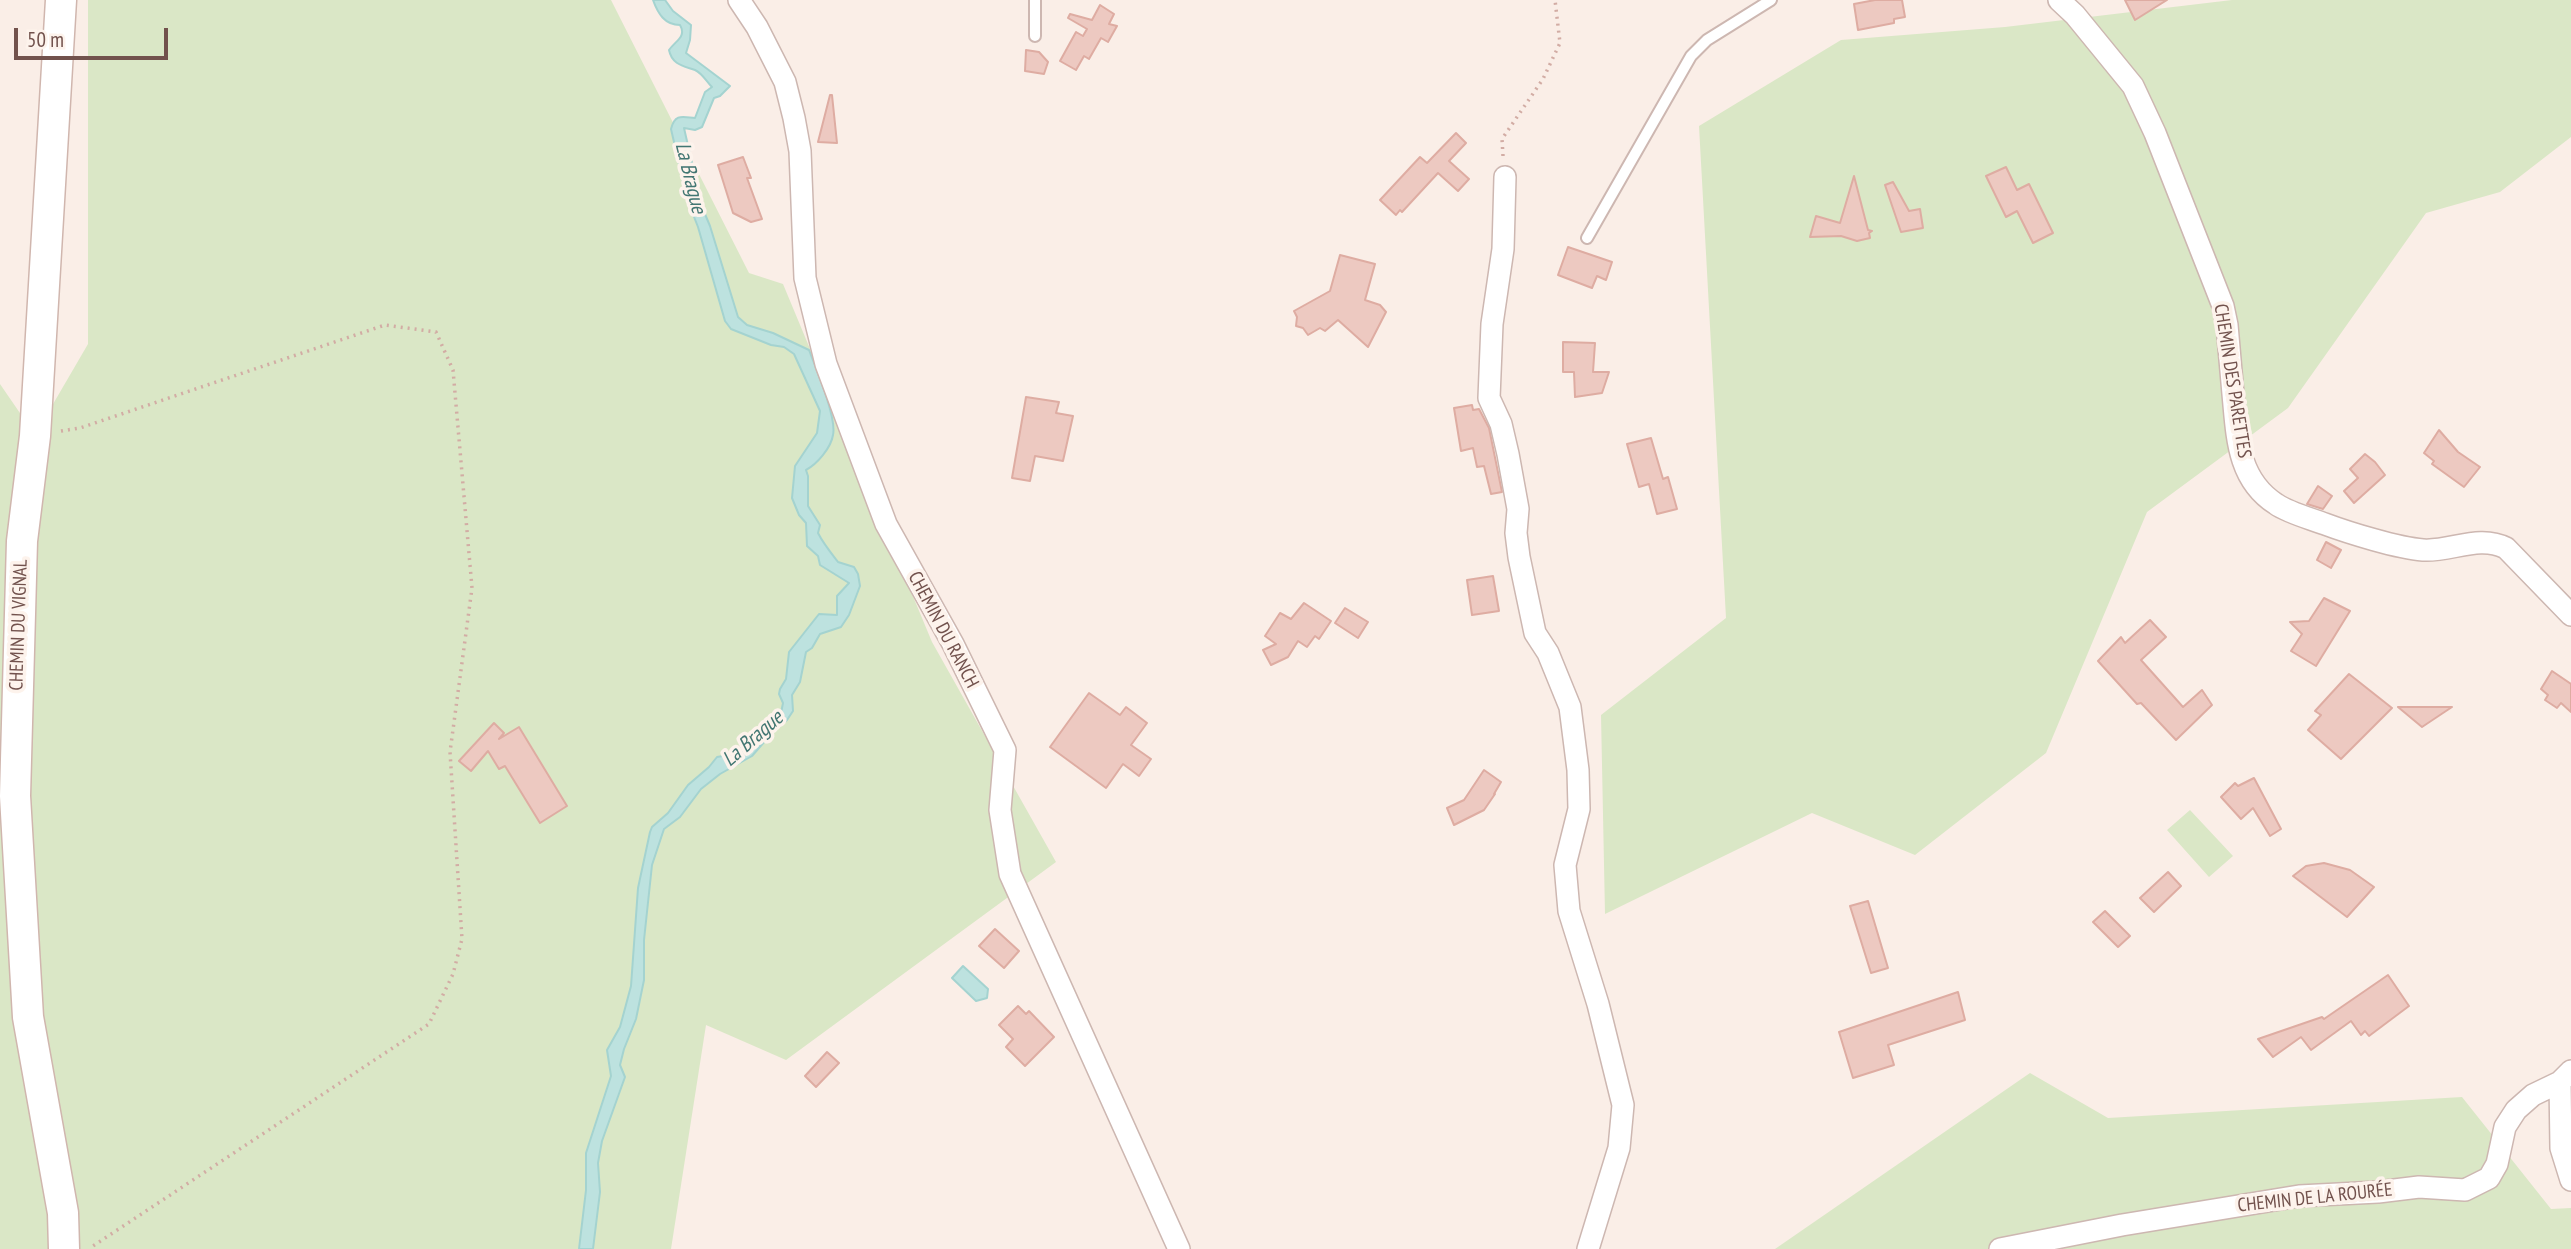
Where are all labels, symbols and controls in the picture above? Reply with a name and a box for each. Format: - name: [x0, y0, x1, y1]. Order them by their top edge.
- scale bar: [18, 14, 172, 58]
- text: 50 m: [27, 26, 64, 53]
- water label: La Brague: [669, 140, 711, 216]
- street label: CHEMIN DES PARETTES: [2209, 302, 2255, 460]
- street label: CHEMIN DU VIGNAL: [5, 559, 33, 691]
- street label: CHEMIN DU RANCH: [903, 568, 983, 692]
- water label: La Brague: [717, 706, 789, 772]
- street label: CHEMIN DE LA ROURÉE: [2237, 1179, 2393, 1217]

